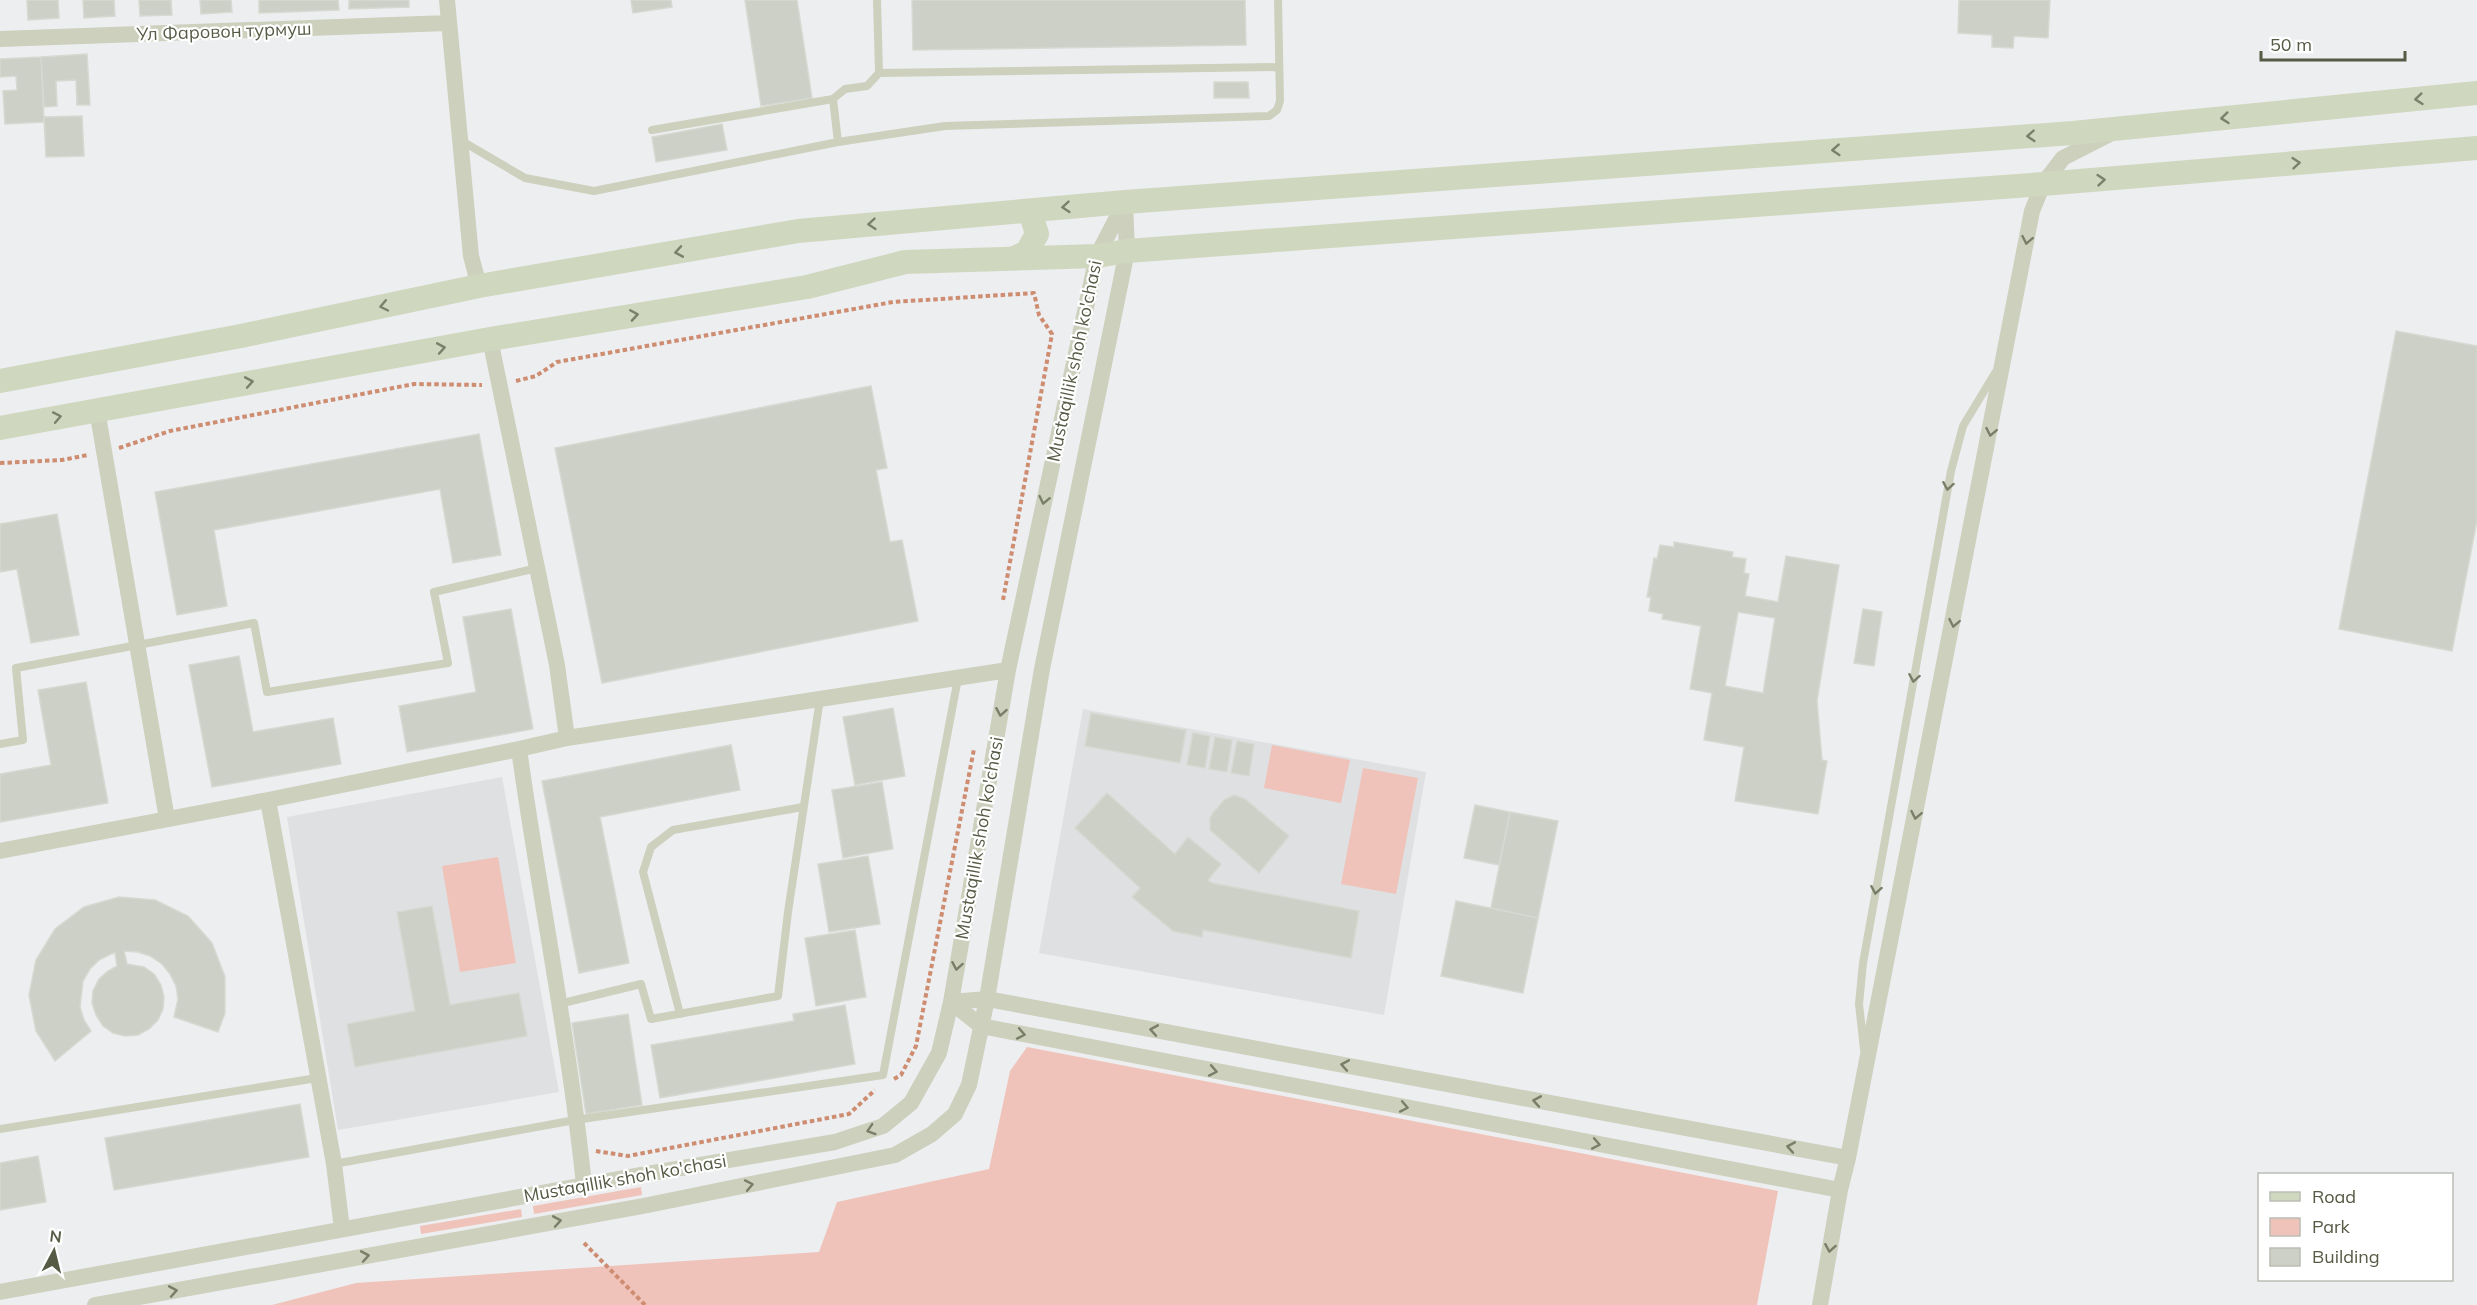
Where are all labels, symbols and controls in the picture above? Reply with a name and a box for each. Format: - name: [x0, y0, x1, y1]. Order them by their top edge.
- street label: Ул Фаровон турмуш: [135, 16, 312, 46]
- scale bar: [2261, 24, 2405, 62]
- text: 50 m: [2270, 33, 2312, 56]
- one-way arrow: [2414, 92, 2423, 105]
- one-way arrow: [2220, 111, 2229, 124]
- one-way arrow: [2026, 129, 2035, 142]
- one-way arrow: [1832, 143, 1841, 156]
- one-way arrow: [2291, 157, 2300, 170]
- one-way arrow: [2097, 173, 2106, 186]
- one-way arrow: [1062, 200, 1071, 213]
- one-way arrow: [868, 218, 877, 231]
- one-way arrow: [2021, 235, 2034, 245]
- one-way arrow: [675, 245, 684, 257]
- street label: Mustaqillik shoh ko'chasi: [1041, 258, 1107, 464]
- one-way arrow: [380, 299, 390, 312]
- one-way arrow: [629, 310, 638, 322]
- one-way arrow: [436, 342, 446, 355]
- one-way arrow: [245, 377, 254, 389]
- one-way arrow: [52, 411, 62, 424]
- one-way arrow: [1985, 427, 1998, 437]
- one-way arrow: [1943, 481, 1955, 491]
- one-way arrow: [1038, 495, 1051, 505]
- one-way arrow: [1948, 618, 1961, 628]
- one-way arrow: [1908, 672, 1921, 682]
- one-way arrow: [995, 707, 1007, 716]
- street label: Mustaqillik shoh ko'chasi: [950, 735, 1008, 941]
- one-way arrow: [1910, 809, 1923, 819]
- one-way arrow: [1870, 886, 1882, 895]
- one-way arrow: [951, 961, 964, 971]
- one-way arrow: [1149, 1024, 1159, 1037]
- one-way arrow: [1016, 1027, 1026, 1040]
- one-way arrow: [1341, 1059, 1351, 1072]
- one-way arrow: [1207, 1064, 1217, 1077]
- one-way arrow: [1533, 1095, 1542, 1107]
- one-way arrow: [1399, 1100, 1409, 1113]
- one-way arrow: [866, 1123, 877, 1135]
- one-way arrow: [1590, 1137, 1600, 1150]
- one-way arrow: [1786, 1141, 1796, 1154]
- street label: Mustaqillik shoh ko'chasi: [522, 1149, 728, 1207]
- legend: [2258, 1173, 2453, 1281]
- one-way arrow: [743, 1179, 753, 1192]
- text: Road: [2312, 1185, 2356, 1208]
- one-way arrow: [552, 1215, 562, 1228]
- text: Park: [2312, 1215, 2351, 1238]
- north arrow: [24, 1221, 84, 1281]
- text: N: [49, 1225, 63, 1247]
- one-way arrow: [1824, 1242, 1837, 1252]
- text: Building: [2312, 1245, 2380, 1268]
- one-way arrow: [360, 1250, 370, 1263]
- one-way arrow: [168, 1285, 178, 1298]

